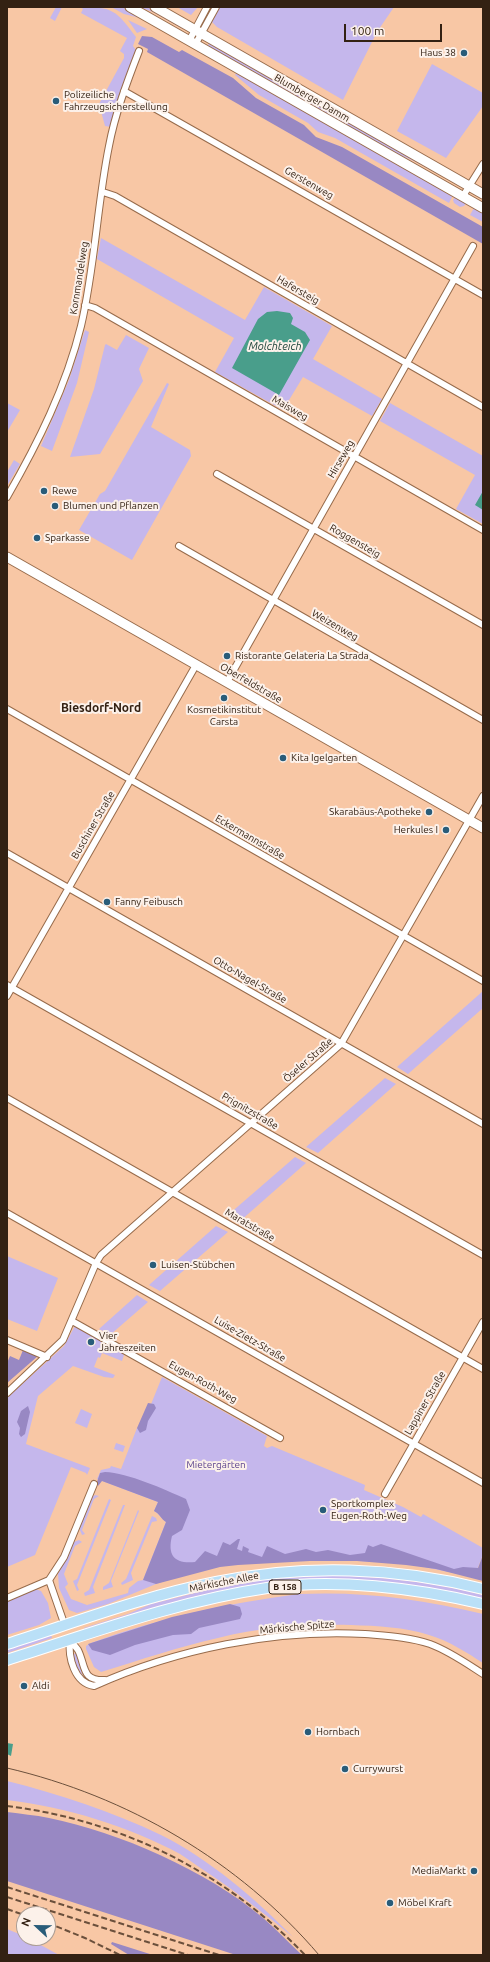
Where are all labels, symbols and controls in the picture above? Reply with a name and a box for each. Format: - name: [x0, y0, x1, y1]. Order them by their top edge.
- scale bar: [346, 16, 444, 42]
- text: 100 m: [351, 24, 384, 37]
- place label: Haus 38: [420, 47, 456, 59]
- marker: Haus 38: [459, 48, 469, 58]
- street label: Blumberger Damm: [272, 71, 352, 125]
- place label: Polizeiliche Fahrzeugsicherstellung: [64, 89, 168, 112]
- marker: Polizeiliche Fahrzeugsicherstellung: [51, 96, 61, 106]
- street label: Gerstenweg: [282, 164, 336, 202]
- street label: Kornmandelweg: [67, 241, 91, 315]
- street label: Hafersteig: [275, 273, 321, 307]
- water label: Molchteich: [248, 339, 302, 353]
- street label: Maisweg: [270, 393, 310, 423]
- street label: Hirseweg: [325, 438, 357, 480]
- place label: Rewe: [52, 485, 77, 497]
- marker: Rewe: [39, 486, 49, 496]
- place label: Blumen und Pflanzen: [63, 500, 158, 512]
- marker: Blumen und Pflanzen: [50, 501, 60, 511]
- street label: Roggensteig: [327, 522, 383, 560]
- place label: Sparkasse: [45, 532, 89, 544]
- marker: Sparkasse: [32, 533, 42, 543]
- street label: Weizenweg: [310, 607, 360, 643]
- place label: Ristorante Gelateria La Strada: [235, 650, 369, 662]
- marker: Ristorante Gelateria La Strada: [222, 651, 232, 661]
- street label: Oberfeldstraße: [218, 660, 284, 706]
- marker: Kosmetikinstitut Carsta: [219, 693, 229, 703]
- district label: Biesdorf-Nord: [61, 701, 141, 715]
- place label: Kosmetikinstitut Carsta: [187, 704, 261, 728]
- place label: Kita Igelgarten: [291, 752, 357, 764]
- marker: Kita Igelgarten: [278, 753, 288, 763]
- street label: Buschiner Straße: [69, 789, 117, 861]
- place label: Skarabäus-Apotheke: [329, 806, 421, 818]
- marker: Skarabäus-Apotheke: [424, 807, 434, 817]
- street label: Eckermannstraße: [213, 812, 287, 862]
- place label: Herkules I: [394, 824, 438, 836]
- marker: Herkules I: [441, 825, 451, 835]
- place label: Fanny Feibusch: [115, 896, 183, 908]
- marker: Fanny Feibusch: [102, 897, 112, 907]
- street label: Otto-Nagel-Straße: [211, 954, 289, 1006]
- street label: Öseler Straße: [281, 1035, 335, 1085]
- street label: Prignitzstraße: [220, 1090, 280, 1132]
- street label: Maratstraße: [223, 1206, 277, 1244]
- place label: Luisen-Stübchen: [161, 1259, 235, 1271]
- marker: Luisen-Stübchen: [148, 1260, 158, 1270]
- street label: Luise-Zietz-Straße: [212, 1314, 288, 1364]
- place label: Vier Jahreszeiten: [99, 1330, 156, 1354]
- marker: Vier Jahreszeiten: [86, 1337, 96, 1347]
- street label: Eugen-Roth-Weg: [167, 1358, 239, 1406]
- street label: Lappiner Straße: [402, 1369, 448, 1437]
- park label: Mietergärten: [186, 1459, 246, 1471]
- place label: Sportkomplex Eugen-Roth-Weg: [331, 1498, 407, 1522]
- marker: Sportkomplex Eugen-Roth-Weg: [318, 1505, 328, 1515]
- street label: Märkische Allee: [188, 1569, 260, 1595]
- road number: B 158: [269, 1580, 301, 1594]
- street label: Märkische Spitze: [259, 1618, 335, 1636]
- place label: Aldi: [32, 1680, 49, 1692]
- marker: Aldi: [19, 1681, 29, 1691]
- place label: Hornbach: [316, 1726, 360, 1738]
- marker: Hornbach: [303, 1727, 313, 1737]
- place label: Currywurst: [353, 1763, 403, 1775]
- marker: Currywurst: [340, 1764, 350, 1774]
- place label: MediaMarkt: [412, 1865, 466, 1877]
- marker: MediaMarkt: [469, 1866, 479, 1876]
- place label: Möbel Kraft: [398, 1897, 452, 1909]
- marker: Möbel Kraft: [385, 1898, 395, 1908]
- north arrow: [16, 1906, 56, 1946]
- text: N: [19, 1916, 33, 1928]

